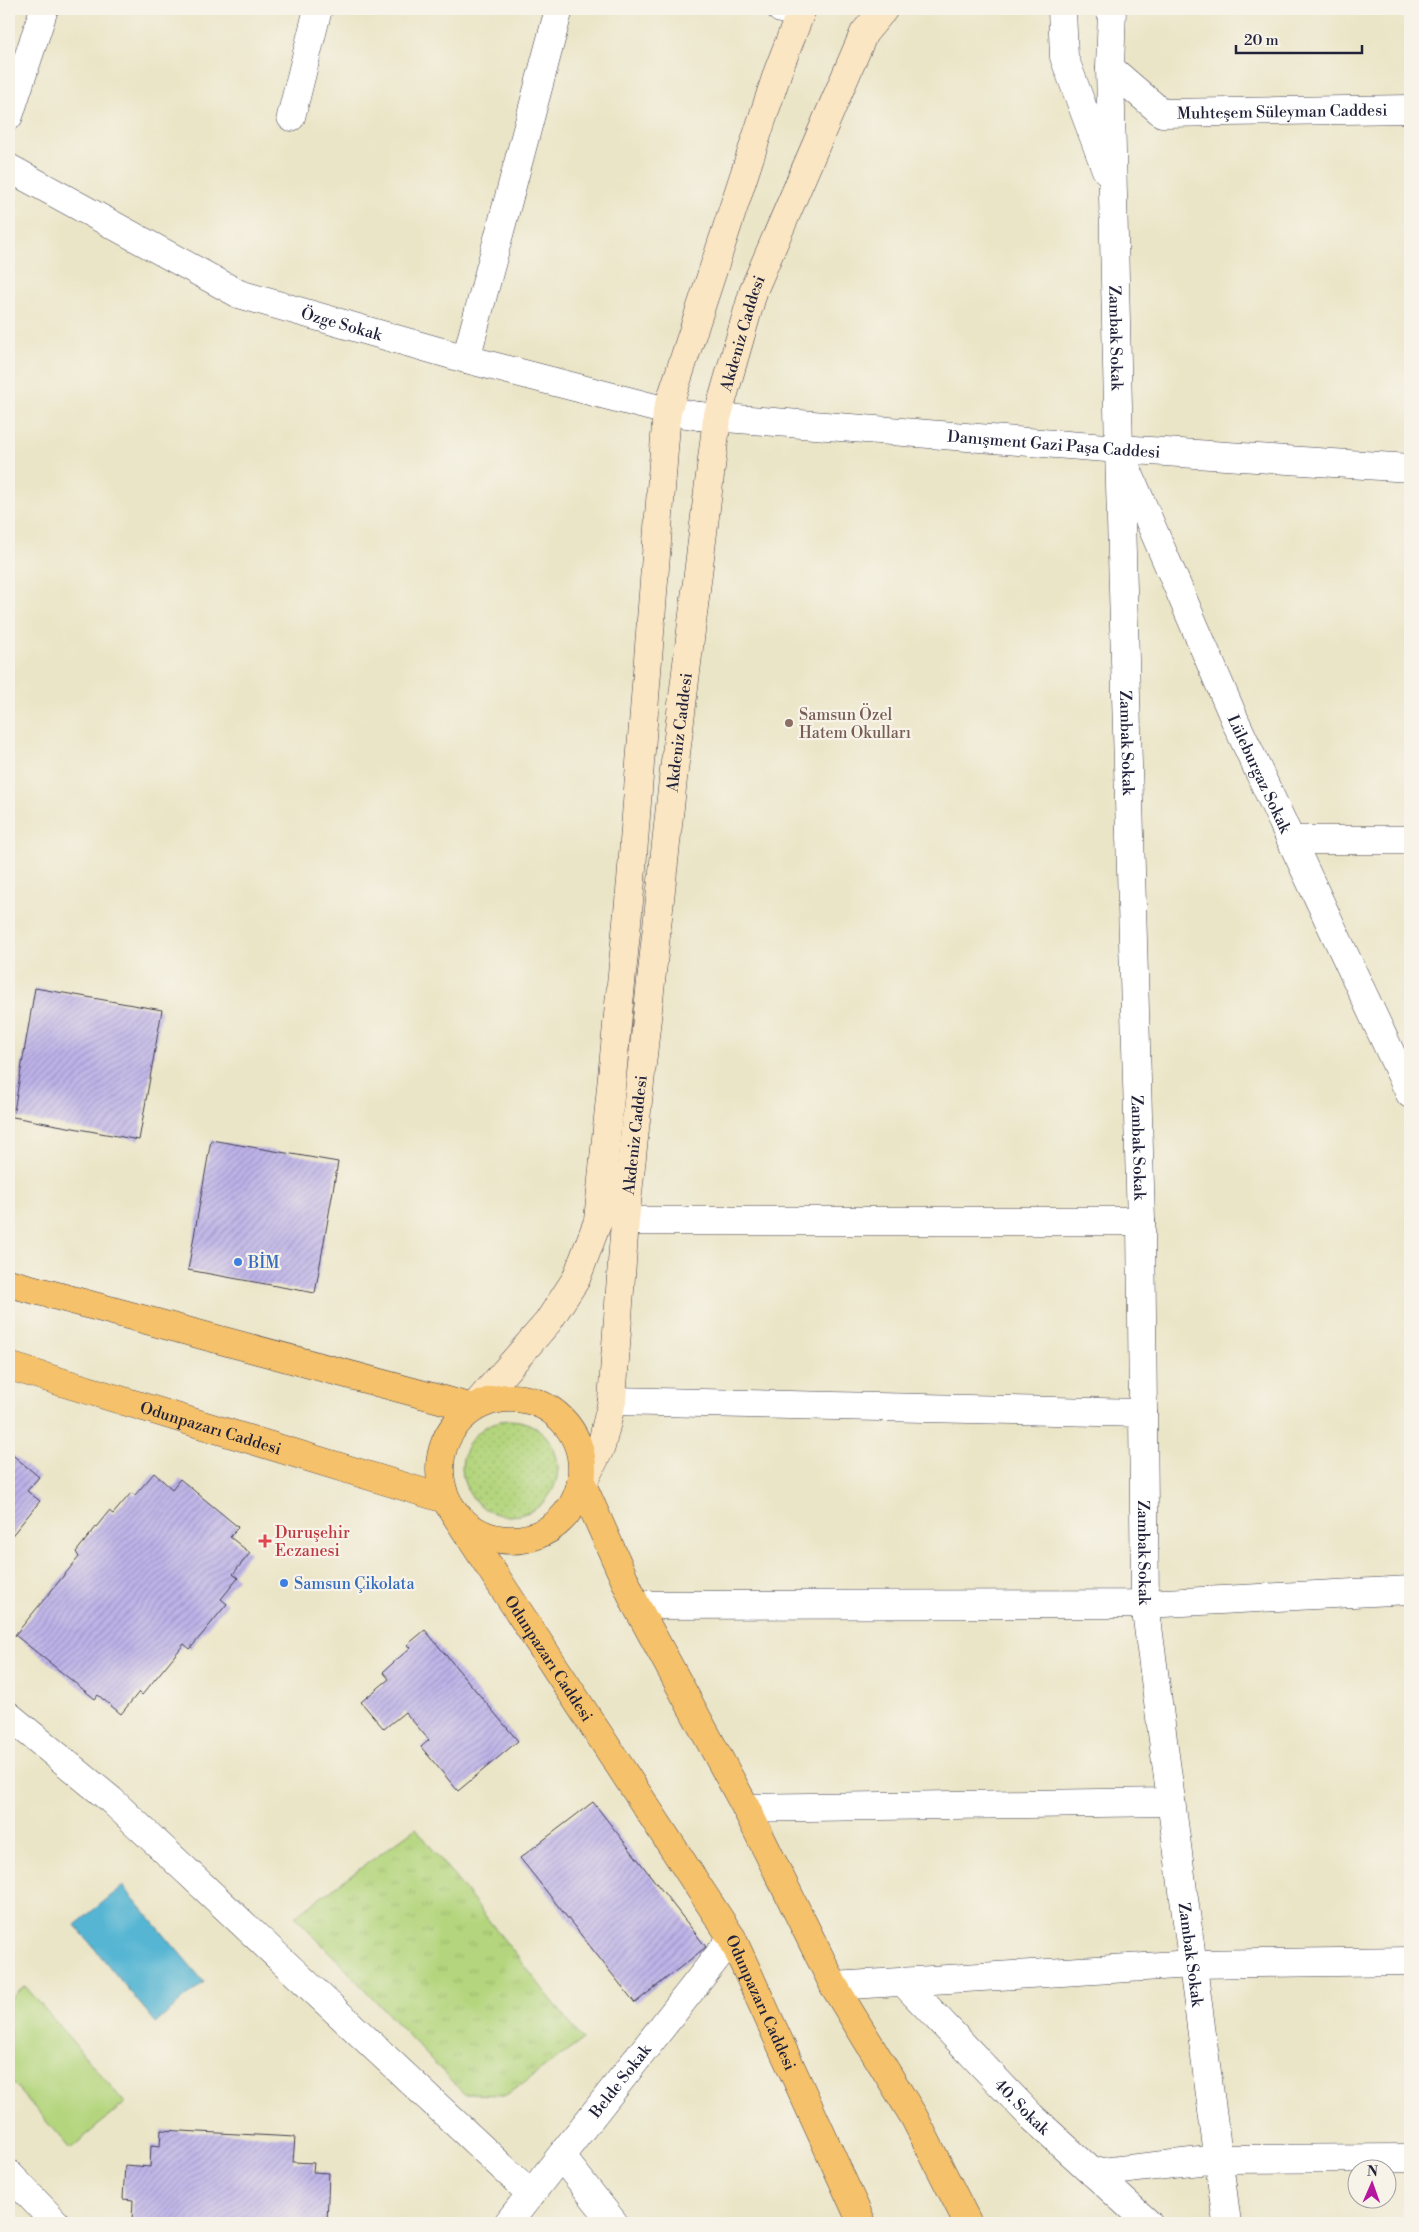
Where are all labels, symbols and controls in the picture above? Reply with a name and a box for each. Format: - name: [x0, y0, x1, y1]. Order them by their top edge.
- scale bar: [1236, 22, 1363, 54]
- text: 20 m: [1244, 31, 1279, 50]
- street label: Muhteşem Süleyman Caddesi: [1177, 100, 1388, 124]
- street label: Akdeniz Caddesi: [716, 272, 770, 395]
- street label: Zambak Sokak: [1104, 285, 1127, 392]
- street label: Özge Sokak: [299, 301, 386, 346]
- street label: Danışment Gazi Paşa Caddesi: [947, 427, 1161, 463]
- street label: Akdeniz Caddesi: [663, 672, 697, 794]
- street label: Zambak Sokak: [1115, 690, 1138, 797]
- place label: Samsun Özel Hatem Okulları: [799, 703, 911, 743]
- street label: Lüleburgaz Sokak: [1223, 712, 1296, 838]
- marker: Samsun Özel Hatem Okulları: [783, 717, 795, 729]
- street label: Akdeniz Caddesi: [619, 1074, 652, 1197]
- street label: Zambak Sokak: [1126, 1095, 1149, 1202]
- place label: BİM: [247, 1251, 279, 1273]
- marker: BİM: [232, 1256, 244, 1268]
- street label: Odunpazarı Caddesi: [137, 1398, 284, 1459]
- street label: Zambak Sokak: [1133, 1500, 1154, 1607]
- place label: Duruşehir Eczanesi: [275, 1523, 350, 1561]
- marker: Duruşehir Eczanesi: [259, 1535, 271, 1547]
- place label: Samsun Çikolata: [294, 1574, 415, 1594]
- marker: Samsun Çikolata: [278, 1577, 290, 1589]
- street label: Odunpazarı Caddesi: [500, 1592, 597, 1726]
- street label: Zambak Sokak: [1174, 1901, 1207, 2010]
- street label: Odunpazarı Caddesi: [721, 1932, 800, 2074]
- street label: Belde Sokak: [585, 2039, 657, 2123]
- street label: 40. Sokak: [990, 2075, 1055, 2140]
- north arrow: [1346, 2160, 1396, 2210]
- text: N: [1367, 2163, 1378, 2181]

